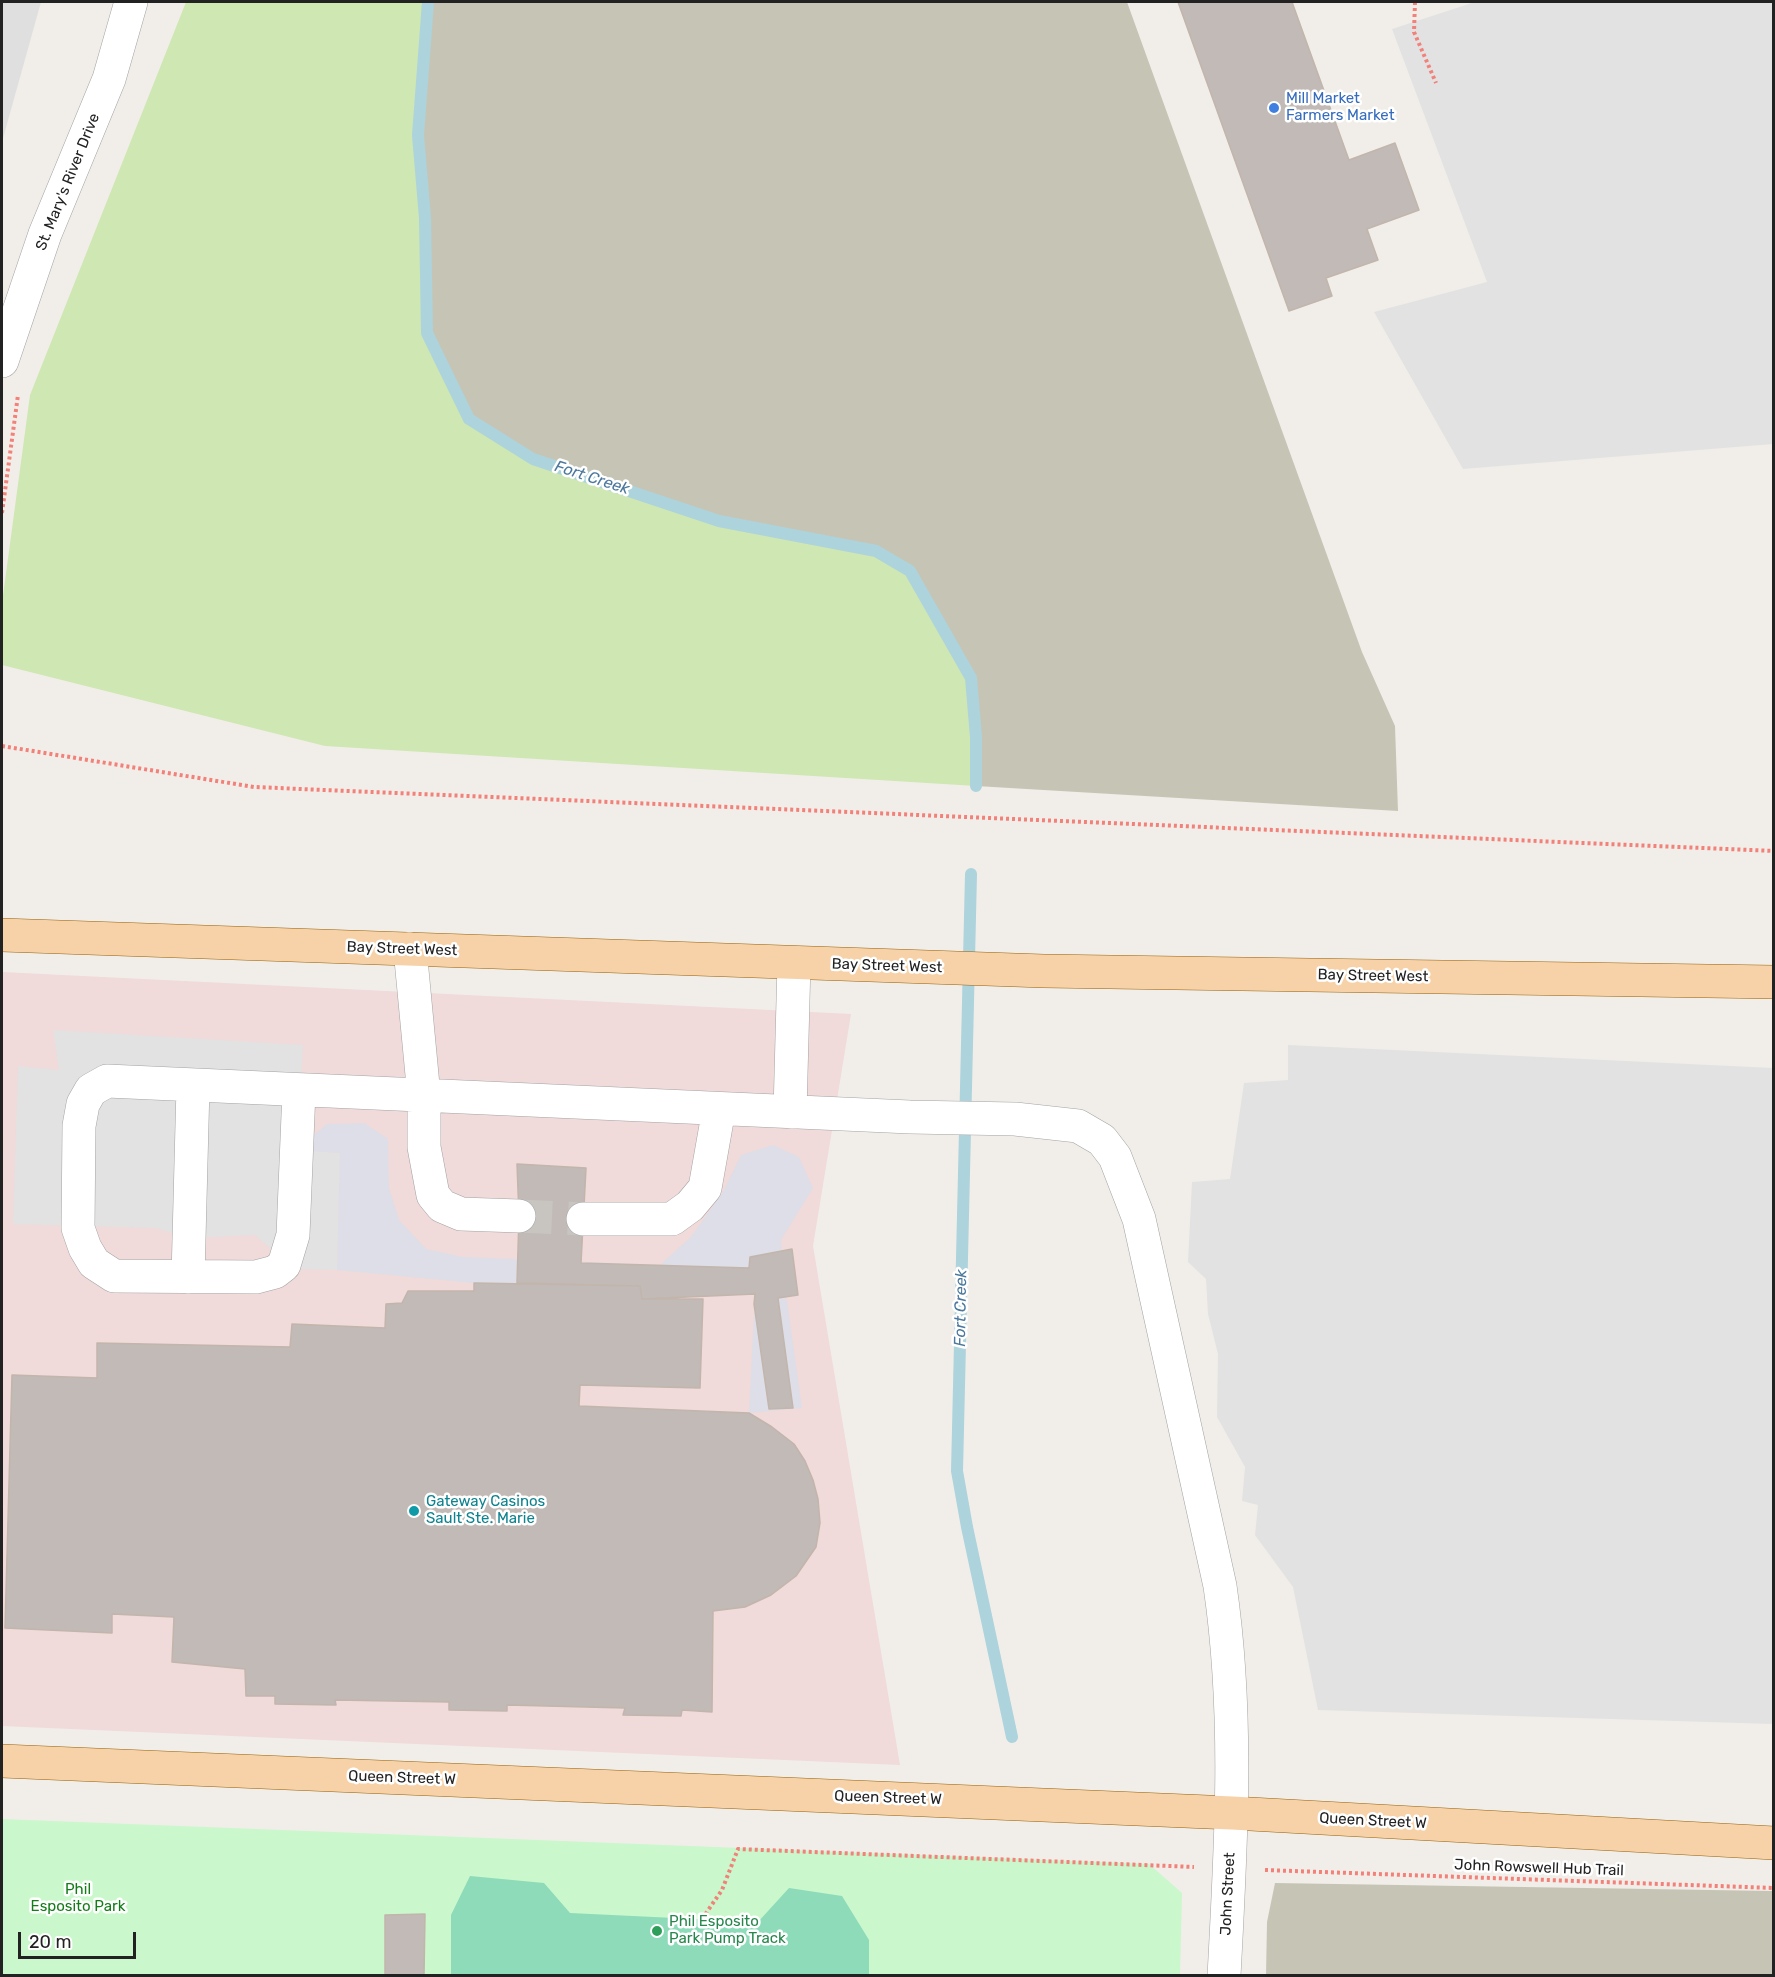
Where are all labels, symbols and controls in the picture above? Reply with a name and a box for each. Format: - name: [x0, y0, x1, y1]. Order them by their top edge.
- place label: Mill Market Farmers Market: [1286, 90, 1395, 125]
- marker: Mill Market Farmers Market: [1267, 101, 1281, 115]
- street label: St. Mary's River Drive: [32, 111, 104, 253]
- water label: Fort Creek: [552, 457, 632, 499]
- street label: Bay Street West: [346, 938, 458, 960]
- street label: Bay Street West: [831, 955, 943, 977]
- street label: Bay Street West: [1317, 966, 1429, 986]
- water label: Fort Creek: [951, 1269, 971, 1347]
- place label: Gateway Casinos Sault Ste. Marie: [426, 1493, 545, 1528]
- marker: Gateway Casinos Sault Ste. Marie: [407, 1504, 421, 1518]
- street label: Queen Street W: [348, 1767, 456, 1789]
- street label: Queen Street W: [834, 1787, 942, 1809]
- street label: Queen Street W: [1319, 1809, 1427, 1833]
- street label: John Street: [1217, 1852, 1239, 1936]
- street label: John Rowswell Hub Trail: [1454, 1856, 1624, 1880]
- park label: Phil Esposito Park: [31, 1881, 125, 1916]
- place label: Phil Esposito Park Pump Track: [669, 1913, 786, 1948]
- scale bar: [21, 1920, 140, 1958]
- marker: Phil Esposito Park Pump Track: [650, 1924, 664, 1938]
- text: 20 m: [29, 1931, 71, 1953]

